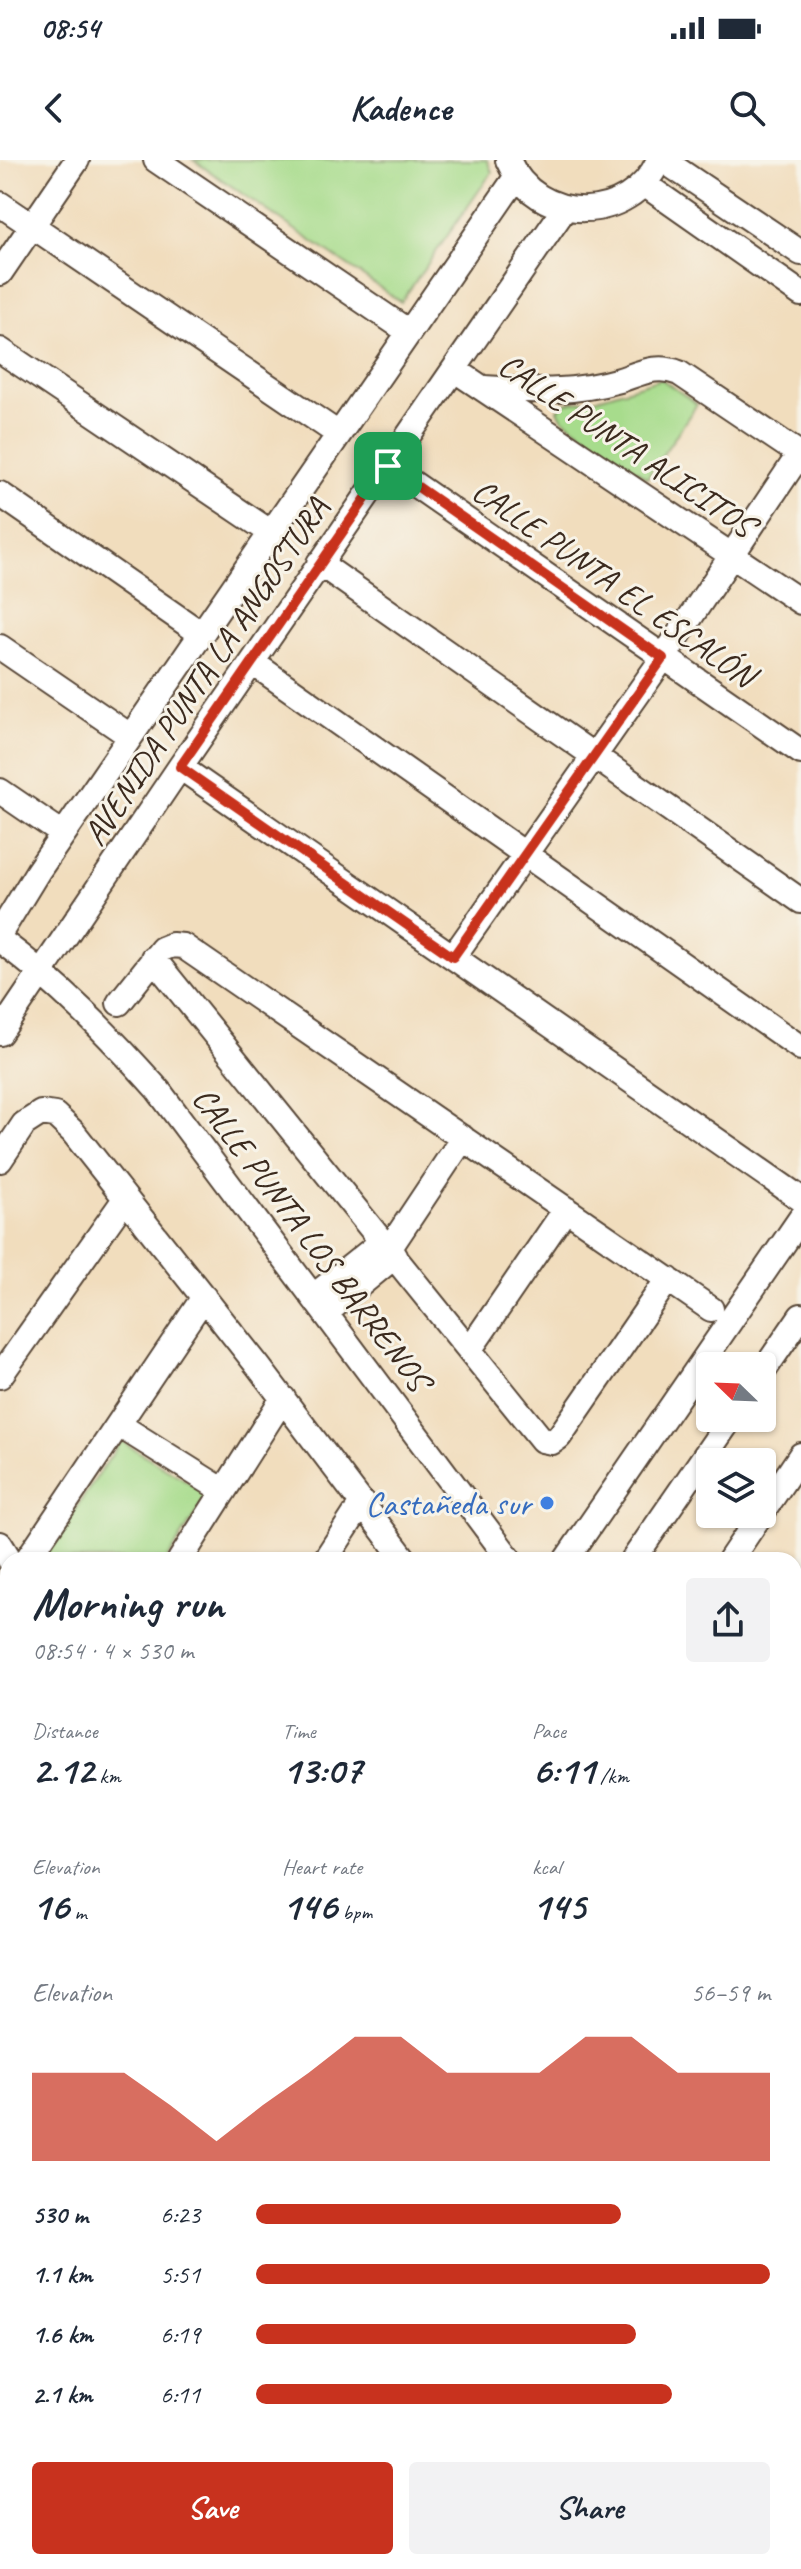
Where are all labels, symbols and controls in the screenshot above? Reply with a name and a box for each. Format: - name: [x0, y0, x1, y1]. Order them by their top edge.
- text: 08:54: [40, 9, 99, 47]
- text: Kadence: [350, 85, 451, 131]
- icon: back: [32, 86, 76, 130]
- icon: search: [725, 86, 769, 130]
- street label: CALLE PUNTA ALICITOS: [491, 343, 768, 550]
- pin: [354, 432, 422, 500]
- icon: arrive: [366, 444, 410, 488]
- street label: CALLE PUNTA EL ESCALÓN: [464, 469, 768, 699]
- street label: AVENIDA PUNTA LA ANGOSTURA: [73, 488, 338, 853]
- street label: CALLE PUNTA LOS BARRENOS: [183, 1078, 444, 1404]
- north arrow: [696, 1352, 776, 1432]
- map controls: [696, 1352, 776, 1528]
- button: layers: [696, 1448, 776, 1528]
- place label: Castañeda sur: [366, 1482, 534, 1525]
- marker: Castañeda sur: [538, 1494, 556, 1512]
- text: Morning run: [32, 1576, 224, 1631]
- button: share: [686, 1578, 770, 1662]
- text: 08:54 · 4 × 530 m: [32, 1634, 193, 1667]
- text: Distance: [32, 1717, 98, 1745]
- text: Time: [282, 1717, 316, 1745]
- text: Pace: [532, 1717, 566, 1745]
- text: 2.12: [32, 1745, 94, 1795]
- text: 13:07: [282, 1745, 362, 1795]
- text: 6:11: [532, 1745, 595, 1795]
- text: km: [94, 1762, 121, 1790]
- text: /km: [595, 1762, 629, 1790]
- text: Elevation: [32, 1853, 100, 1881]
- text: Heart rate: [282, 1853, 362, 1881]
- text: kcal: [532, 1853, 561, 1881]
- text: 16: [32, 1881, 69, 1931]
- text: 146: [282, 1881, 337, 1931]
- text: 145: [532, 1881, 585, 1931]
- text: m: [69, 1898, 87, 1926]
- text: bpm: [337, 1898, 372, 1926]
- text: Elevation: [32, 1976, 112, 2009]
- text: 56–59 m: [691, 1976, 770, 2009]
- text: 530 m: [32, 2198, 88, 2231]
- text: 6:23: [160, 2198, 200, 2231]
- text: 1.1 km: [32, 2258, 92, 2291]
- text: 5:51: [160, 2258, 200, 2291]
- text: 1.6 km: [32, 2318, 93, 2351]
- text: 6:19: [160, 2318, 200, 2351]
- text: 2.1 km: [32, 2378, 92, 2411]
- text: 6:11: [160, 2378, 200, 2411]
- button: Save: [32, 2462, 393, 2554]
- button: Share: [409, 2462, 770, 2554]

